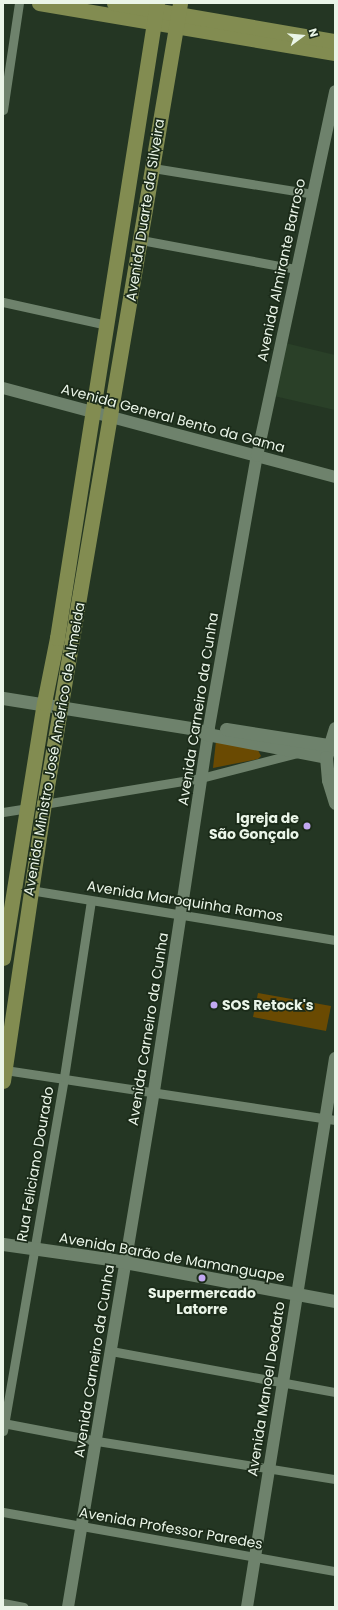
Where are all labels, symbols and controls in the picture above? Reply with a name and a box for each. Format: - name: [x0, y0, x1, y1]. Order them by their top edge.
- north arrow: [282, 16, 322, 56]
- text: N: [305, 27, 322, 39]
- street label: Avenida Duarte da Silveira: [122, 118, 168, 302]
- street label: Avenida Almirante Barroso: [253, 177, 309, 363]
- street label: Avenida General Bento da Gama: [59, 380, 287, 456]
- street label: Avenida Ministro José Américo de Almeida: [20, 601, 88, 897]
- street label: Avenida Carneiro da Cunha: [174, 611, 222, 807]
- place label: Igreja de São Gonçalo: [209, 810, 299, 842]
- marker: Igreja de São Gonçalo: [302, 821, 312, 831]
- street label: Avenida Maroquinha Ramos: [86, 877, 284, 925]
- street label: Avenida Carneiro da Cunha: [124, 931, 172, 1127]
- place label: SOS Retock's: [222, 997, 314, 1013]
- marker: SOS Retock's: [209, 1000, 219, 1010]
- street label: Rua Feliciano Dourado: [13, 1085, 57, 1243]
- street label: Avenida Barão de Mamanguape: [58, 1229, 286, 1285]
- street label: Avenida Carneiro da Cunha: [70, 1263, 118, 1459]
- marker: Supermercado Latorre: [197, 1273, 207, 1283]
- place label: Supermercado Latorre: [148, 1285, 256, 1318]
- street label: Avenida Manoel Deodato: [244, 1300, 288, 1478]
- street label: Avenida Professor Paredes: [78, 1504, 264, 1552]

